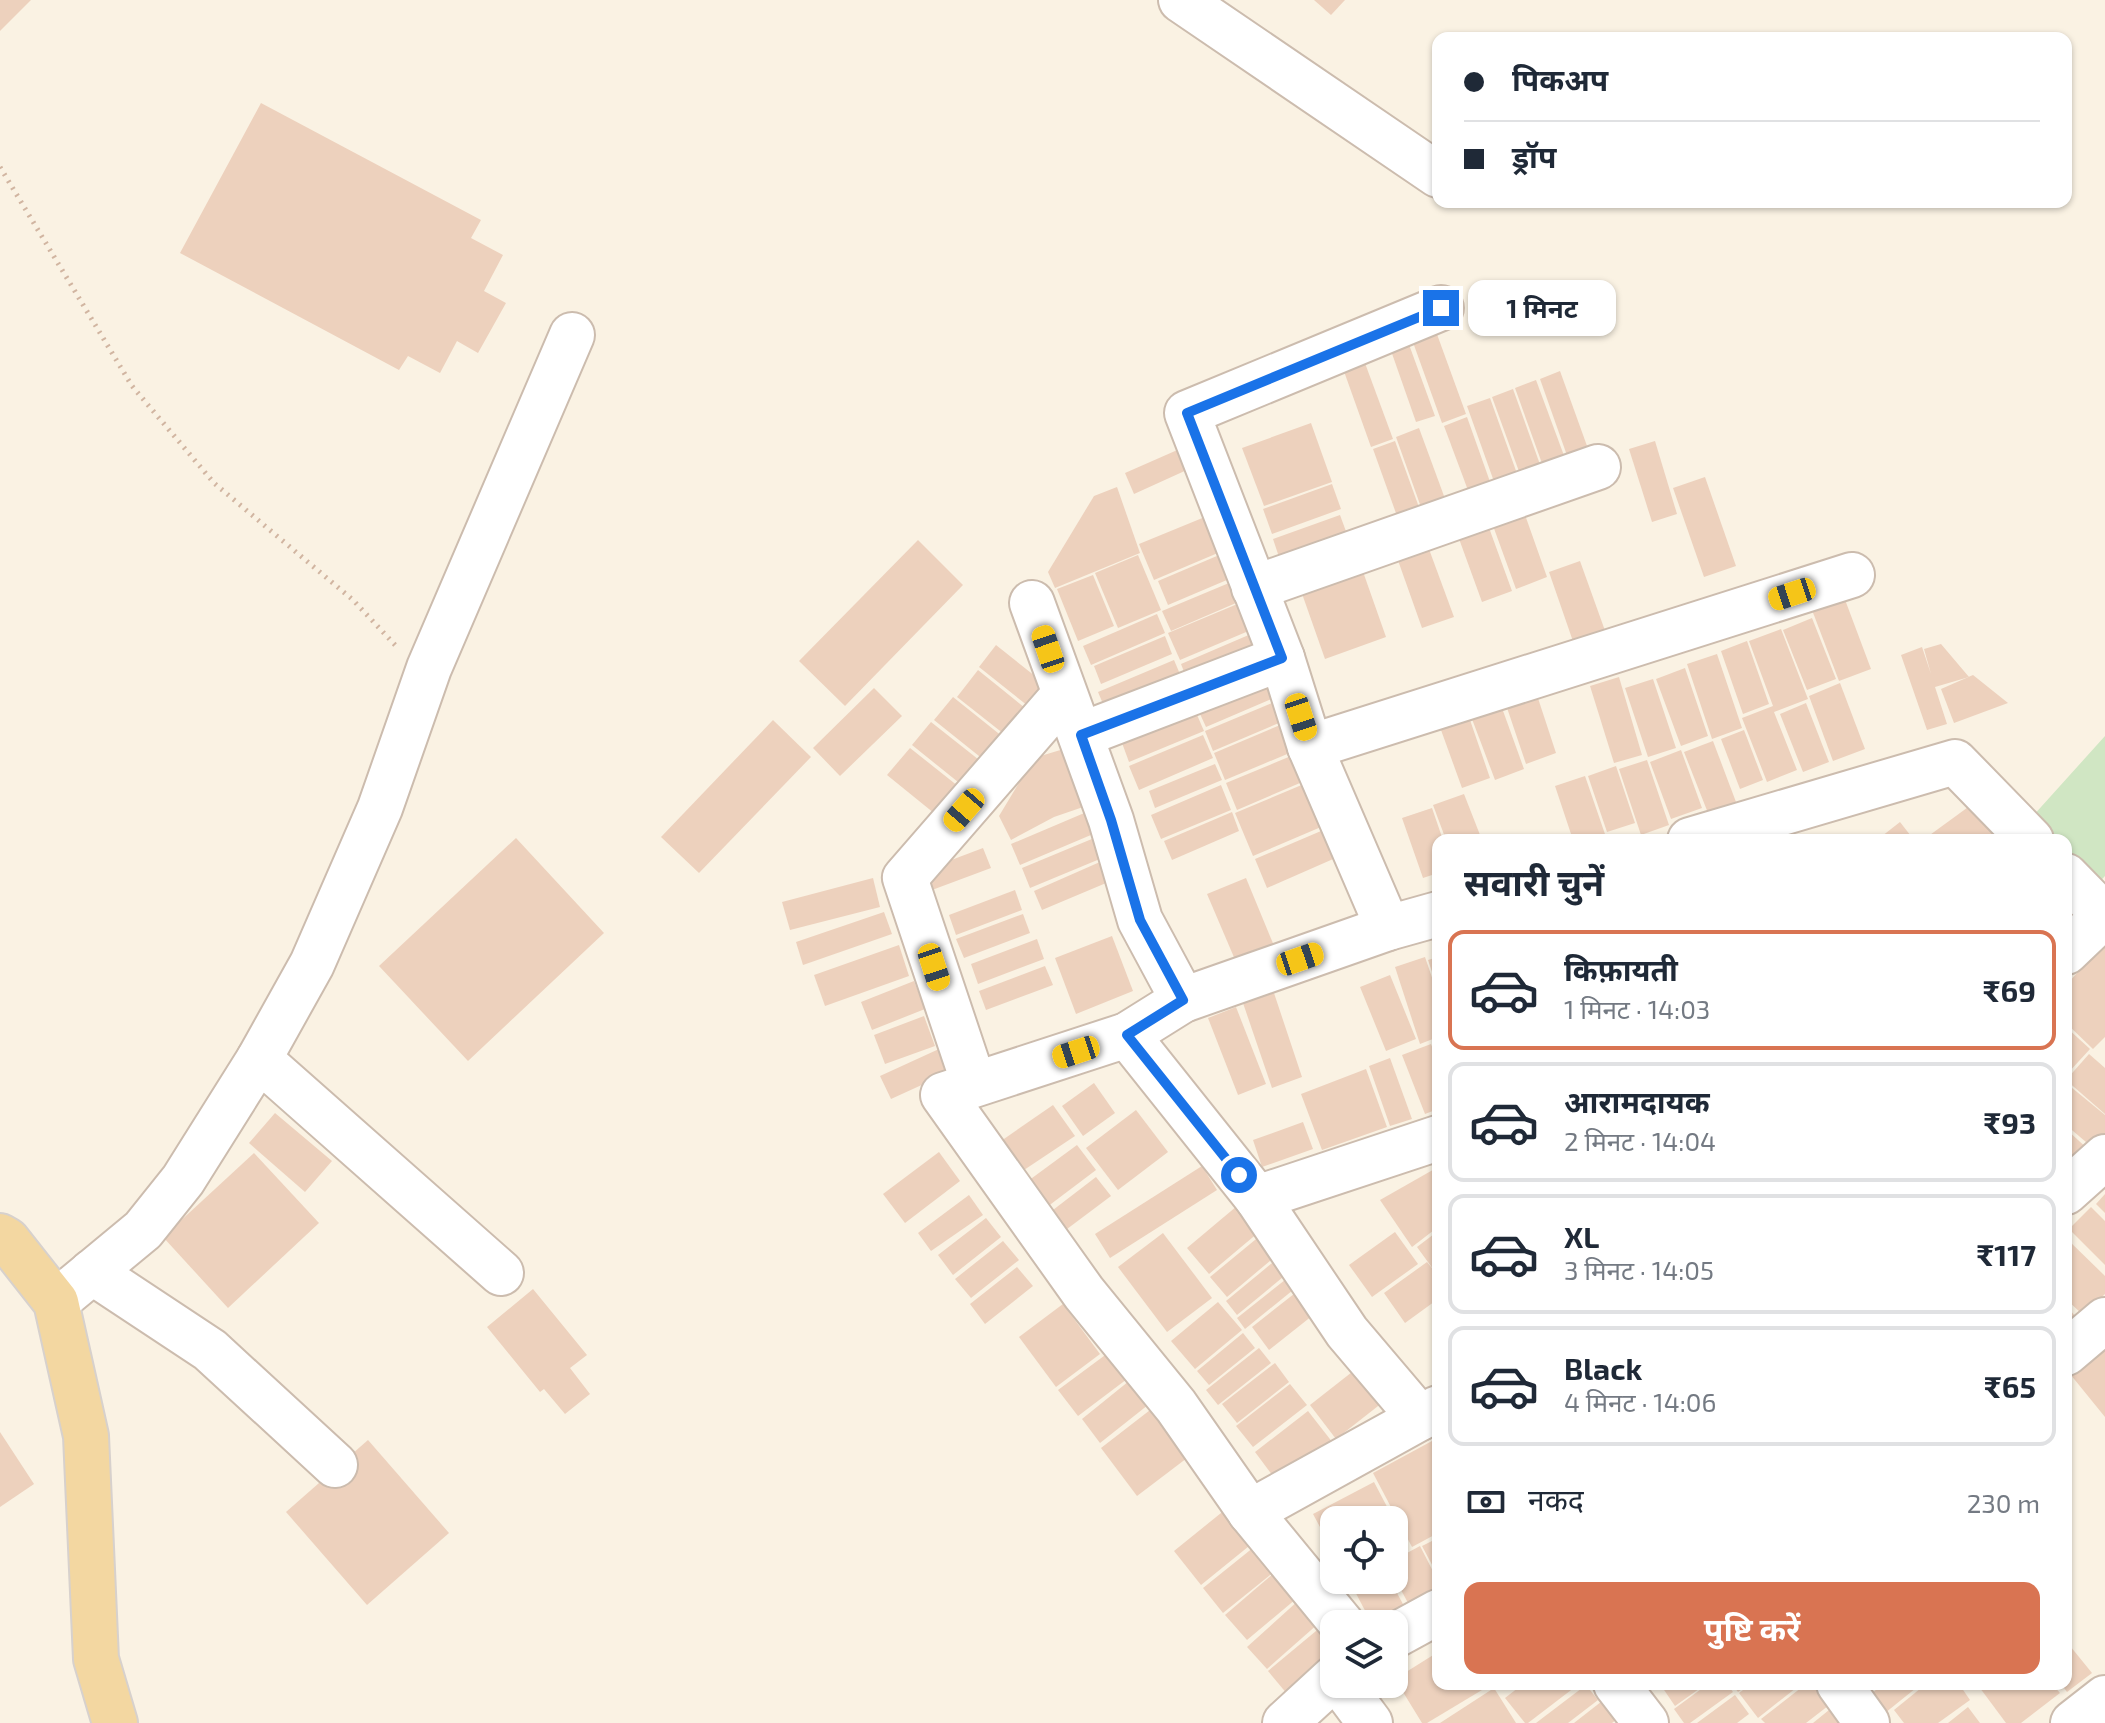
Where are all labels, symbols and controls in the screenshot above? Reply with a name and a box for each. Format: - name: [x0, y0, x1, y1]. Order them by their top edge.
- text: पिकअप: [1512, 61, 1608, 97]
- text: ड्रॉप: [1512, 138, 1556, 174]
- callout: 1 मिनट: [1469, 280, 1617, 336]
- route end: [1423, 290, 1459, 326]
- text: 1 मिनट: [1506, 292, 1578, 323]
- car: [1765, 575, 1819, 613]
- car: [1029, 622, 1067, 676]
- car: [1282, 690, 1320, 744]
- car: [939, 784, 989, 836]
- text: सवारी चुनें: [1464, 860, 1604, 903]
- car: [915, 940, 953, 994]
- car: [1273, 940, 1327, 978]
- text: किफ़ायती: [1564, 951, 1678, 987]
- icon: car: [1468, 954, 1540, 1026]
- text: ₹69: [1983, 972, 2036, 1008]
- text: 1 मिनट · 14:03: [1564, 993, 1710, 1024]
- car: [1049, 1033, 1103, 1071]
- text: आरामदायक: [1564, 1083, 1710, 1119]
- icon: car: [1468, 1086, 1540, 1158]
- text: ₹93: [1984, 1104, 2036, 1140]
- text: 2 मिनट · 14:04: [1564, 1125, 1716, 1156]
- route start: [1221, 1157, 1257, 1193]
- icon: car: [1468, 1218, 1540, 1290]
- text: XL: [1564, 1218, 1599, 1254]
- text: ₹117: [1977, 1236, 2036, 1272]
- text: 3 मिनट · 14:05: [1564, 1254, 1714, 1285]
- icon: car: [1468, 1350, 1540, 1422]
- text: Black: [1564, 1350, 1642, 1386]
- text: ₹65: [1984, 1368, 2036, 1404]
- text: 4 मिनट · 14:06: [1564, 1386, 1716, 1417]
- icon: cash: [1464, 1480, 1508, 1524]
- text: नकद: [1528, 1481, 1584, 1517]
- text: 230 m: [1967, 1487, 2040, 1518]
- map controls: [1320, 1506, 1408, 1698]
- button: locate: [1320, 1506, 1408, 1594]
- button: पुष्टि करें: [1464, 1582, 2040, 1674]
- button: layers: [1320, 1610, 1408, 1698]

